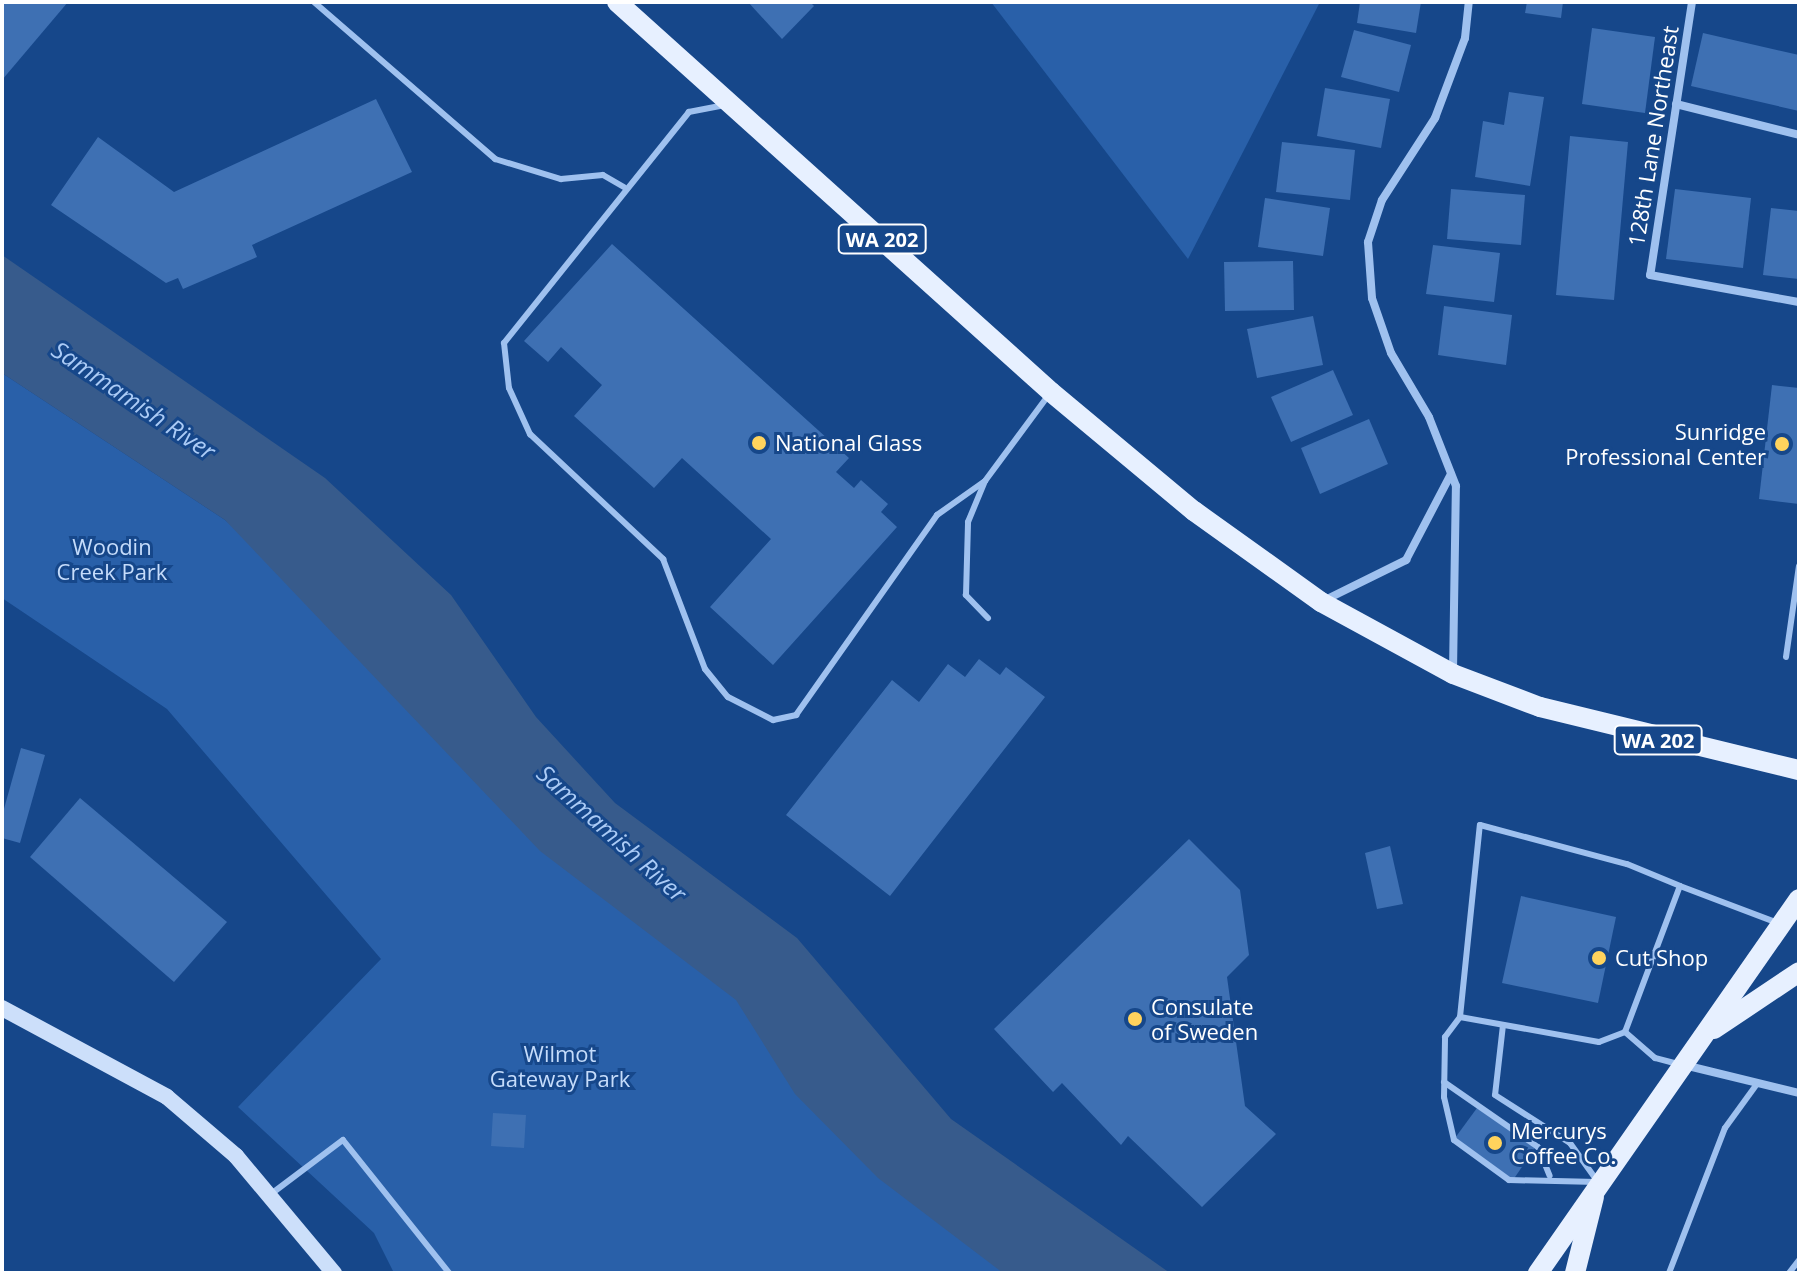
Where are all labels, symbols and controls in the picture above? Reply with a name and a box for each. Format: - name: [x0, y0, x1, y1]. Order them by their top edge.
- street label: 128th Lane Northeast: [1623, 24, 1683, 248]
- road number: WA 202: [836, 223, 928, 255]
- water label: Sammamish River: [47, 335, 221, 465]
- place label: Sunridge Professional Center: [1565, 418, 1766, 470]
- place label: National Glass: [775, 430, 922, 456]
- marker: National Glass: [750, 434, 768, 452]
- marker: Sunridge Professional Center: [1773, 435, 1791, 453]
- park label: Woodin Creek Park: [57, 533, 167, 584]
- road number: WA 202: [1612, 724, 1704, 756]
- water label: Sammamish River: [531, 758, 693, 908]
- place label: Cut Shop: [1615, 945, 1708, 971]
- marker: Cut Shop: [1590, 949, 1608, 967]
- place label: Consulate of Sweden: [1151, 993, 1258, 1044]
- marker: Consulate of Sweden: [1126, 1010, 1144, 1028]
- park label: Wilmot Gateway Park: [490, 1040, 630, 1092]
- place label: Mercurys Coffee Co.: [1511, 1117, 1616, 1168]
- marker: Mercurys Coffee Co.: [1486, 1134, 1504, 1152]

